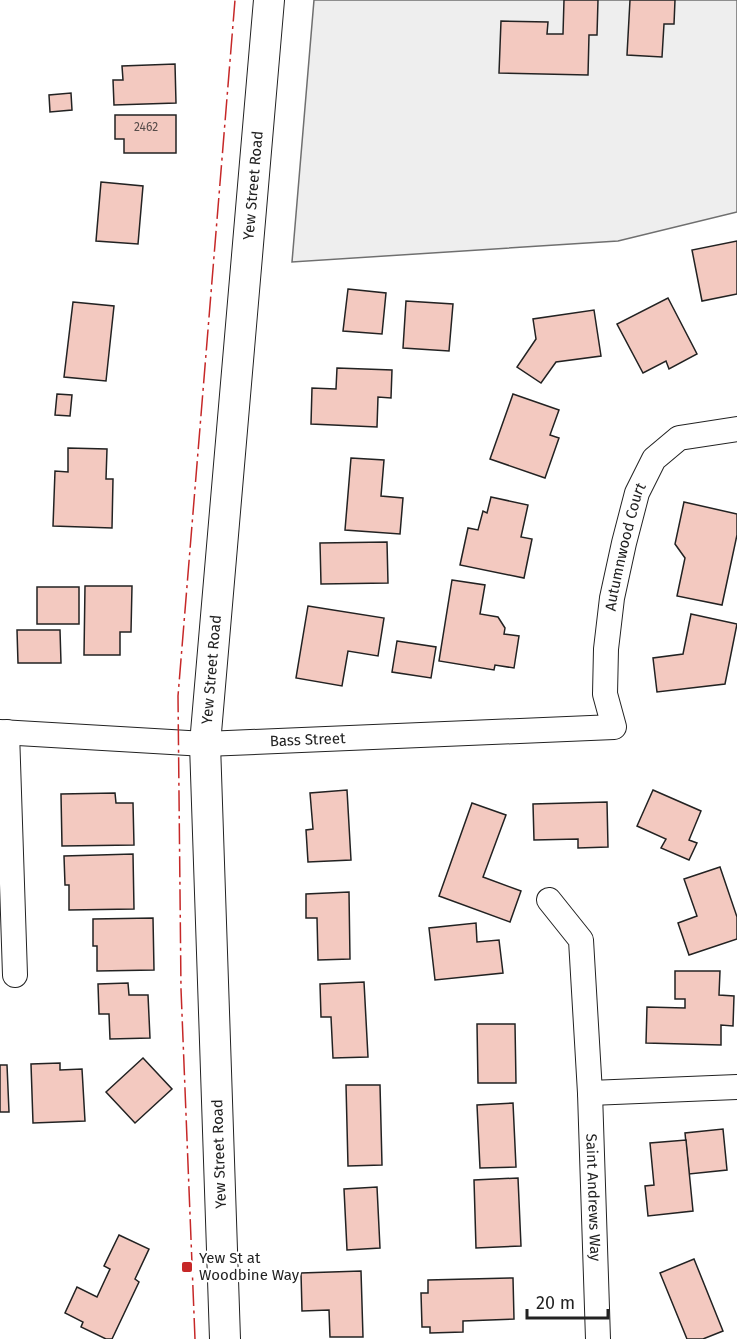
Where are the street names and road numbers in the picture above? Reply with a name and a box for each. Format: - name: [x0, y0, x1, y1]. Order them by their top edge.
- street label: Yew Street Road: [239, 130, 267, 241]
- street label: Autumnwood Court: [602, 479, 650, 612]
- street label: Yew Street Road: [198, 614, 225, 725]
- street label: Bass Street: [269, 729, 346, 750]
- street label: Yew Street Road: [208, 1099, 230, 1209]
- street label: Saint Andrews Way: [582, 1133, 604, 1262]

